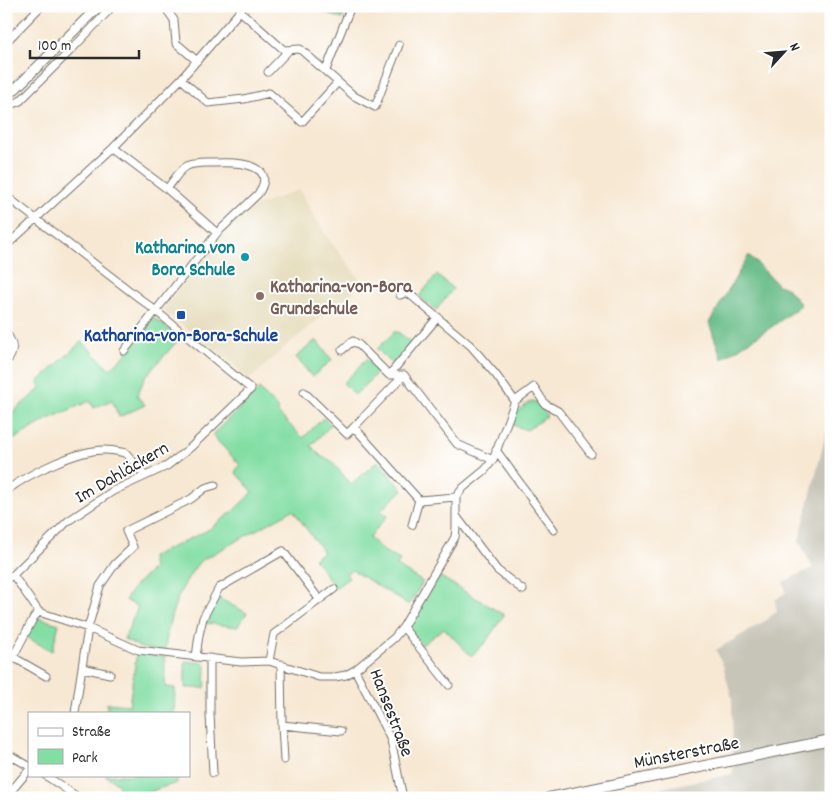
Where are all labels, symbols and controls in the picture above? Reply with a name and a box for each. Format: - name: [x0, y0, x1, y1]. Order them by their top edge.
- scale bar: [30, 28, 139, 60]
- north arrow: [760, 28, 810, 78]
- text: 100 m: [38, 36, 71, 58]
- text: N: [783, 40, 804, 55]
- place label: Katharina von Bora Schule: [135, 236, 235, 285]
- marker: Katharina von Bora Schule: [239, 251, 251, 263]
- place label: Katharina-von-Bora Grundschule: [270, 275, 413, 324]
- marker: Katharina-von-Bora Grundschule: [254, 290, 266, 302]
- marker: Katharina-von-Bora-Schule: [175, 309, 187, 321]
- place label: Katharina-von-Bora-Schule: [84, 324, 278, 351]
- street label: Im Dahläckern: [71, 436, 175, 512]
- street label: Hansestraße: [361, 665, 419, 761]
- legend: [28, 712, 190, 776]
- text: Straße: [72, 722, 111, 744]
- street label: Münsterstraße: [632, 731, 742, 778]
- text: Park: [72, 748, 98, 770]

